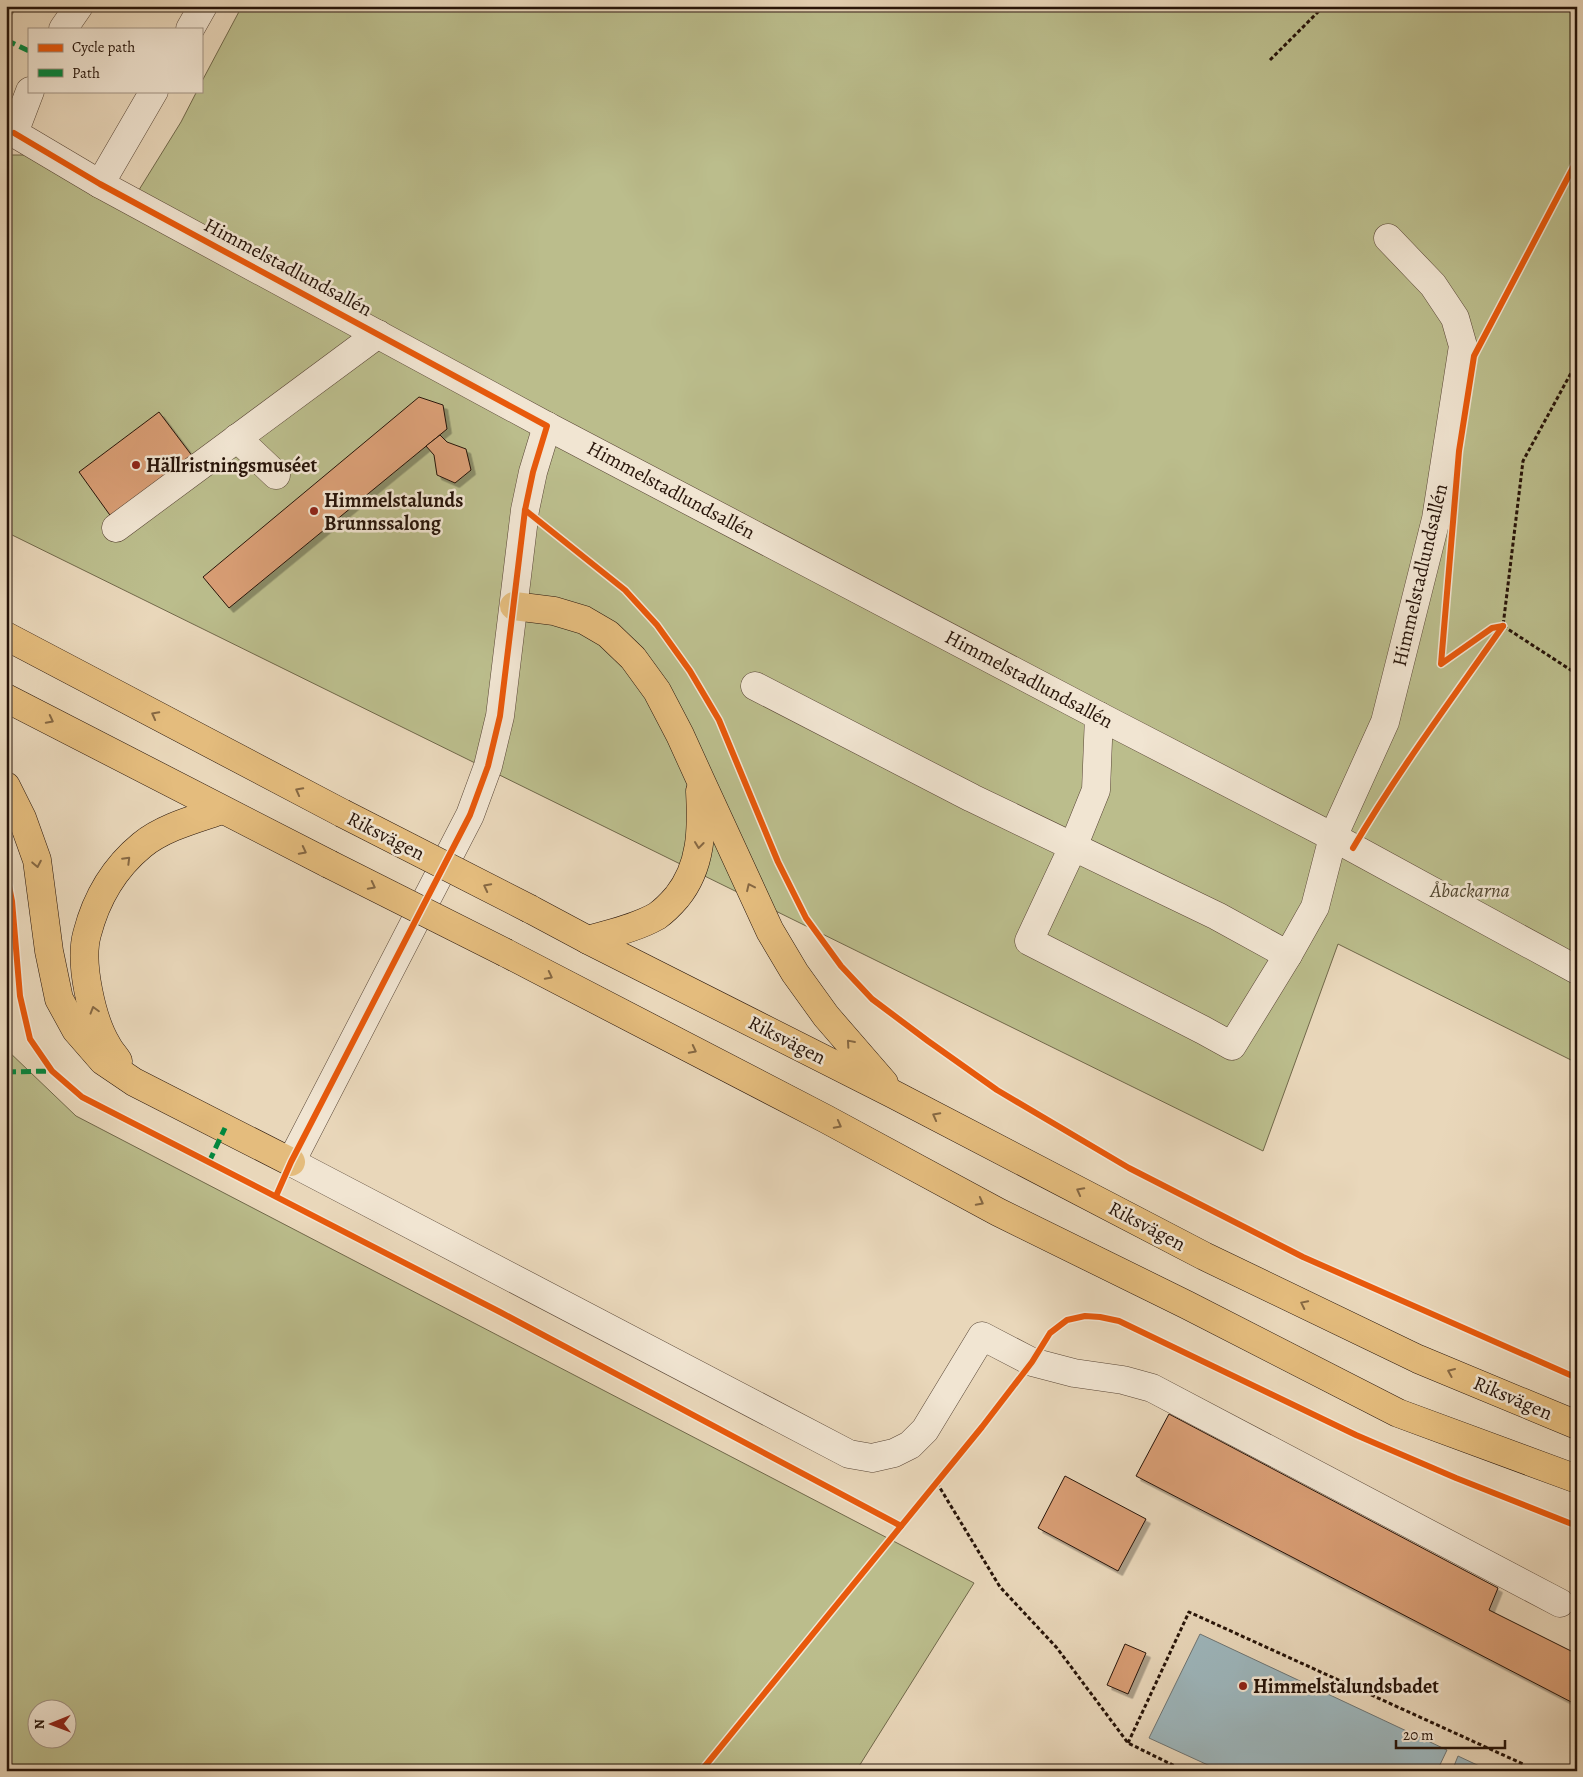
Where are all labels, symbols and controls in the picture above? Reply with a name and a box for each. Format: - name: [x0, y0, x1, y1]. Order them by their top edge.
- legend: [28, 28, 202, 92]
- text: Cycle path: [72, 37, 135, 57]
- text: Path: [72, 63, 100, 83]
- street label: Himmelstadlundsallén: [199, 211, 377, 323]
- street label: Himmelstadlundsallén: [582, 434, 760, 546]
- place label: Hällristningsmuséet: [146, 452, 318, 479]
- marker: Hällristningsmuséet: [130, 459, 142, 471]
- street label: Himmelstadlundsallén: [1386, 481, 1454, 669]
- place label: Himmelstalunds Brunnssalong: [324, 487, 463, 537]
- marker: Himmelstalunds Brunnssalong: [308, 505, 320, 517]
- street label: Himmelstadlundsallén: [940, 623, 1118, 735]
- one-way arrow: [151, 711, 160, 721]
- one-way arrow: [44, 714, 53, 724]
- one-way arrow: [295, 787, 304, 797]
- street label: Riksvägen: [343, 805, 429, 867]
- one-way arrow: [694, 842, 705, 850]
- one-way arrow: [298, 845, 307, 855]
- one-way arrow: [121, 857, 130, 866]
- one-way arrow: [31, 860, 42, 869]
- park label: Åbackarna: [1429, 877, 1510, 904]
- one-way arrow: [367, 880, 376, 890]
- one-way arrow: [483, 883, 492, 893]
- one-way arrow: [745, 883, 756, 892]
- one-way arrow: [544, 970, 553, 980]
- one-way arrow: [89, 1006, 99, 1014]
- street label: Riksvägen: [744, 1009, 830, 1071]
- one-way arrow: [846, 1040, 855, 1049]
- one-way arrow: [688, 1044, 697, 1054]
- one-way arrow: [933, 1112, 942, 1122]
- one-way arrow: [832, 1119, 841, 1129]
- one-way arrow: [1077, 1187, 1086, 1197]
- street label: Riksvägen: [1104, 1194, 1190, 1258]
- one-way arrow: [975, 1196, 984, 1206]
- one-way arrow: [1300, 1299, 1309, 1310]
- one-way arrow: [1447, 1368, 1456, 1379]
- street label: Riksvägen: [1469, 1369, 1557, 1427]
- place label: Himmelstalundsbadet: [1253, 1673, 1439, 1700]
- marker: Himmelstalundsbadet: [1237, 1680, 1249, 1692]
- north arrow: [28, 1700, 78, 1750]
- scale bar: [1396, 1717, 1504, 1749]
- text: N: [30, 1719, 49, 1729]
- text: 20 m: [1403, 1725, 1434, 1745]

